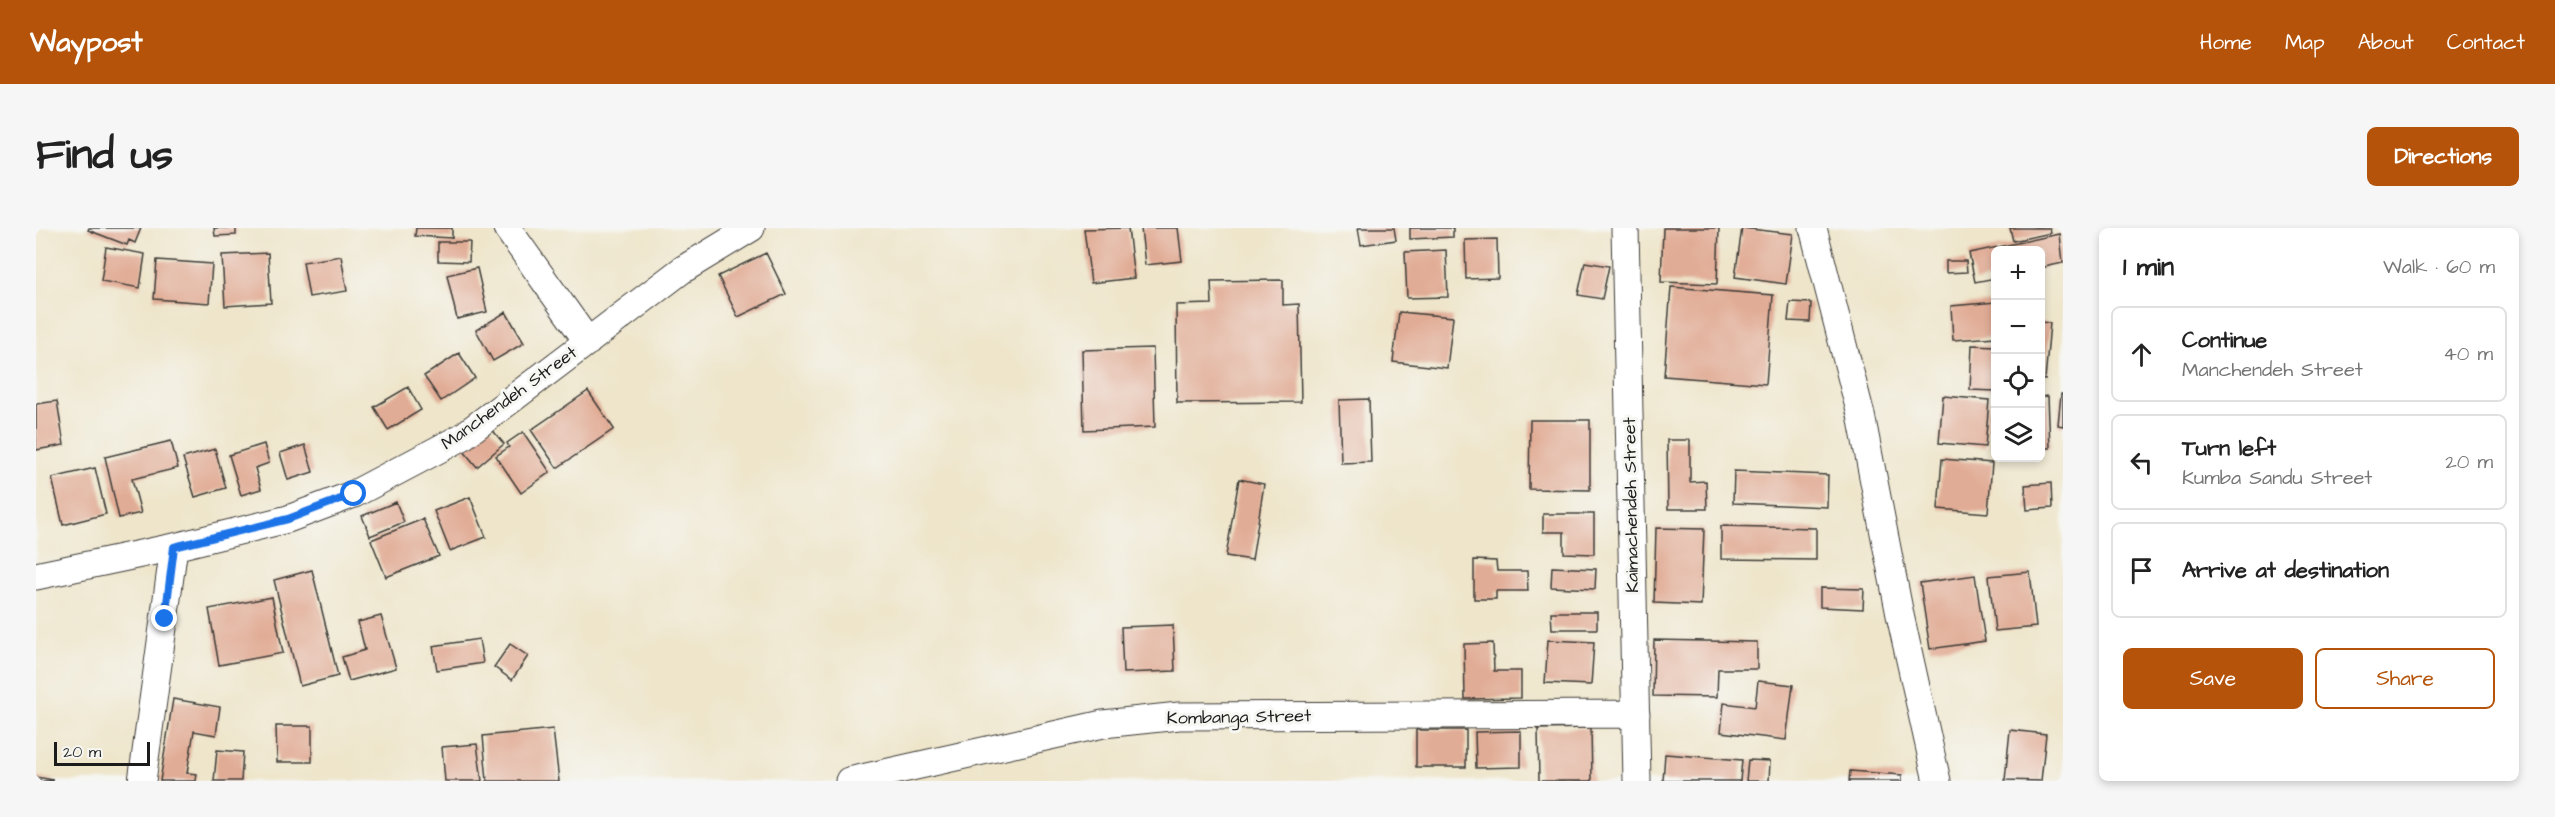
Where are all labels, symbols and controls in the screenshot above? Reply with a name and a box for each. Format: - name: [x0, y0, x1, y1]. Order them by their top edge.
- text: Waypost: [30, 23, 143, 62]
- text: Home: [2200, 28, 2252, 57]
- text: Map: [2285, 28, 2325, 57]
- text: About: [2358, 28, 2414, 57]
- text: Contact: [2447, 28, 2525, 57]
- text: Find us: [36, 127, 173, 185]
- button: Directions: [2367, 127, 2519, 186]
- map controls: [1991, 246, 2045, 462]
- button: +: [1991, 246, 2045, 300]
- text: 1 min: [2123, 249, 2174, 285]
- text: Walk · 60 m: [2383, 253, 2495, 281]
- button: −: [1991, 300, 2045, 354]
- text: Continue: [2182, 325, 2267, 356]
- icon: ahead: [2125, 338, 2158, 371]
- street label: Manchendeh Street: [436, 340, 583, 456]
- text: 40 m: [2443, 340, 2493, 368]
- button: locate: [1991, 354, 2045, 408]
- text: Manchendeh Street: [2182, 356, 2363, 384]
- button: layers: [1991, 408, 2045, 462]
- street label: Kaimachendeh Street: [1617, 416, 1645, 593]
- text: Turn left: [2182, 433, 2276, 464]
- icon: left: [2125, 446, 2158, 479]
- text: 20 m: [2445, 448, 2493, 476]
- text: Kumba Sandu Street: [2182, 464, 2372, 492]
- route start: [340, 480, 366, 506]
- icon: arrive: [2125, 554, 2158, 587]
- text: Arrive at destination: [2182, 555, 2389, 586]
- route end: [151, 605, 177, 631]
- button: Save: [2123, 648, 2303, 709]
- button: Share: [2315, 648, 2495, 709]
- street label: Kombanga Street: [1167, 703, 1312, 732]
- scale bar: [54, 739, 150, 766]
- text: 20 m: [63, 741, 101, 763]

